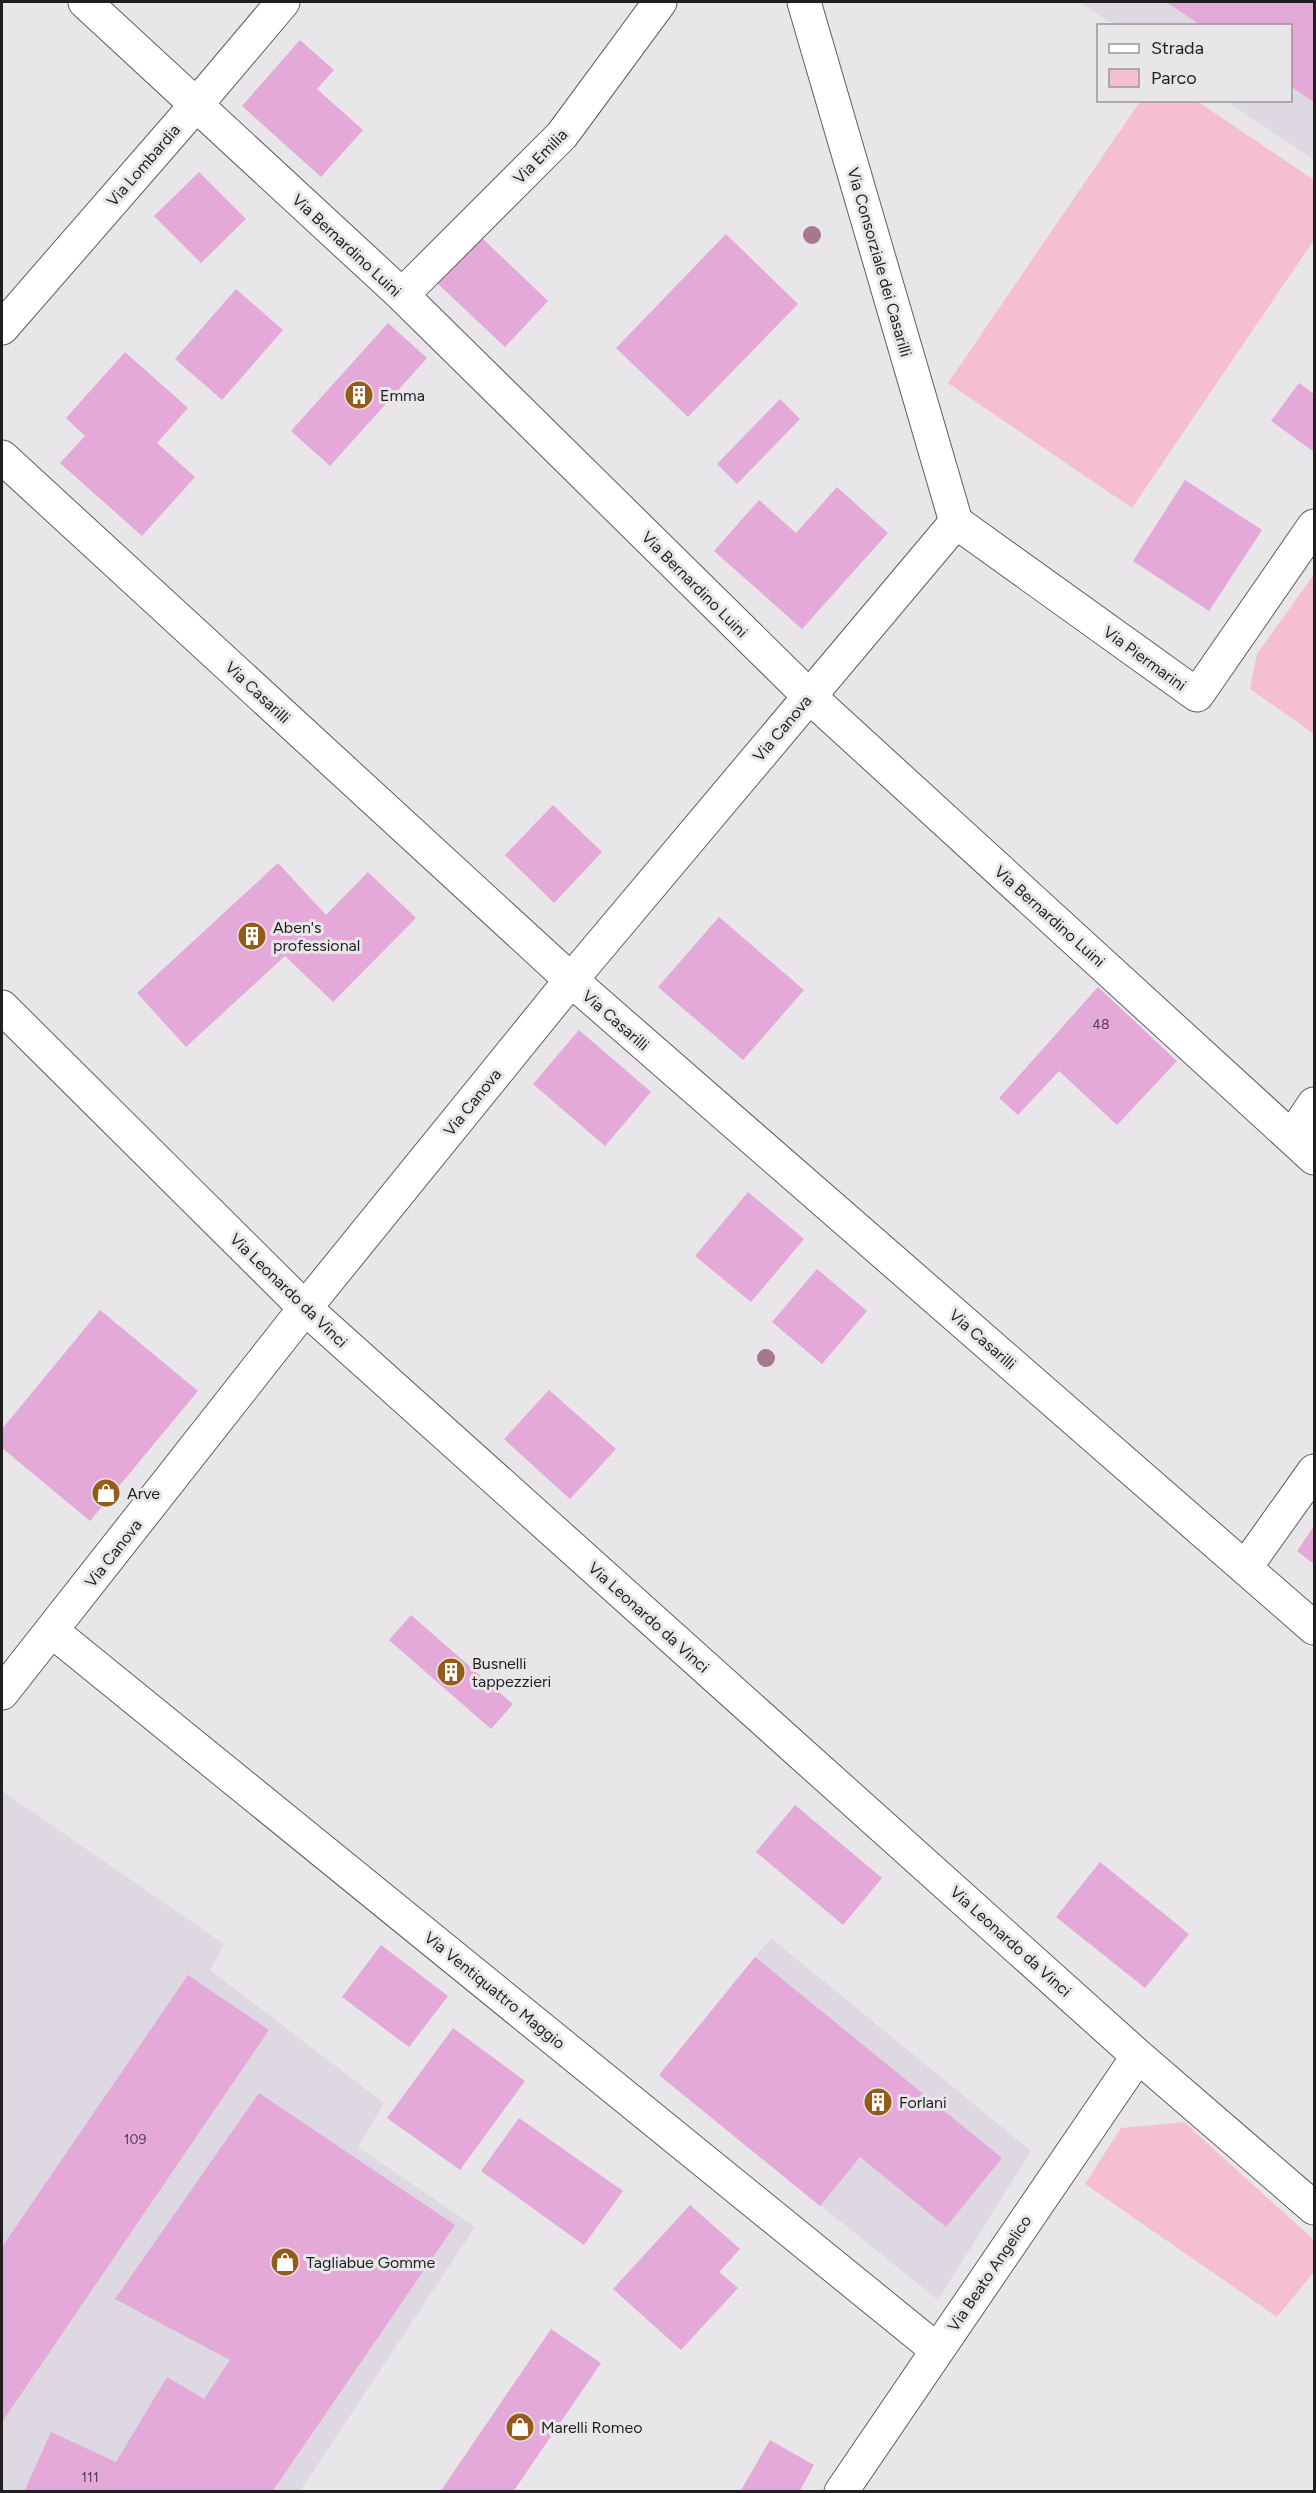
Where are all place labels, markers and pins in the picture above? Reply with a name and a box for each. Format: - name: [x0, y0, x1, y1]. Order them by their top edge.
- building icon: Emma: [343, 379, 375, 411]
- place label: Emma: [380, 386, 425, 405]
- place label: Aben's professional: [273, 918, 360, 955]
- building icon: Aben's professional: [236, 920, 268, 952]
- shop icon: Arve: [90, 1477, 122, 1509]
- place label: Arve: [127, 1484, 160, 1503]
- place label: Busnelli tappezzieri: [472, 1654, 551, 1691]
- building icon: Busnelli tappezzieri: [435, 1656, 467, 1688]
- building icon: Forlani: [862, 2086, 894, 2118]
- place label: Forlani: [899, 2093, 947, 2112]
- shop icon: Tagliabue Gomme: [269, 2246, 301, 2278]
- place label: Tagliabue Gomme: [306, 2253, 435, 2272]
- shop icon: Marelli Romeo: [504, 2411, 536, 2443]
- place label: Marelli Romeo: [541, 2418, 642, 2437]

